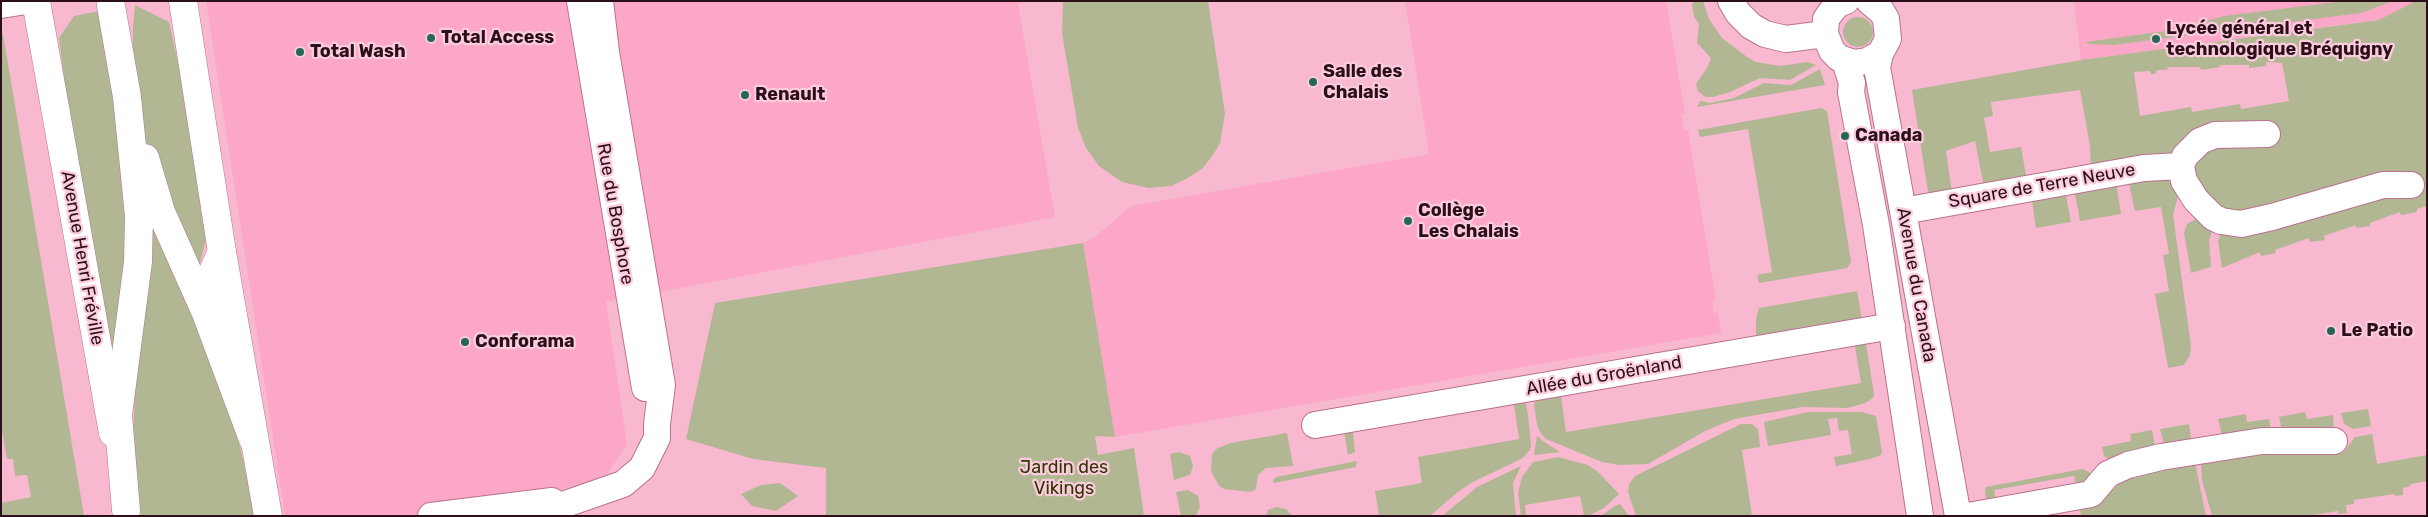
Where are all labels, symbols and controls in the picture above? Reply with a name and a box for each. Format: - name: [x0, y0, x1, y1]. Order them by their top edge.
- place label: Lycée général et technologique Bréquigny: [2166, 18, 2393, 60]
- place label: Total Access: [441, 27, 554, 49]
- marker: Total Access: [425, 32, 437, 44]
- marker: Lycée général et technologique Bréquigny: [2150, 33, 2162, 45]
- place label: Total Wash: [310, 41, 406, 63]
- marker: Total Wash: [294, 46, 306, 58]
- place label: Salle des Chalais: [1323, 61, 1402, 104]
- marker: Salle des Chalais: [1307, 76, 1319, 88]
- place label: Renault: [755, 84, 825, 106]
- marker: Renault: [739, 89, 751, 101]
- place label: Canada: [1855, 125, 1922, 147]
- marker: Canada: [1839, 130, 1851, 142]
- street label: Rue du Bosphore: [592, 142, 638, 286]
- street label: Square de Terre Neuve: [1947, 159, 2137, 213]
- street label: Avenue Henri Fréville: [56, 169, 108, 347]
- place label: Collège Les Chalais: [1418, 200, 1519, 242]
- street label: Avenue du Canada: [1892, 206, 1940, 364]
- marker: Collège Les Chalais: [1402, 215, 1414, 227]
- place label: Le Patio: [2341, 320, 2413, 342]
- marker: Le Patio: [2325, 325, 2337, 337]
- place label: Conforama: [475, 331, 575, 353]
- marker: Conforama: [459, 336, 471, 348]
- street label: Allée du Groënland: [1525, 352, 1683, 400]
- park label: Jardin des Vikings: [1020, 457, 1108, 499]

